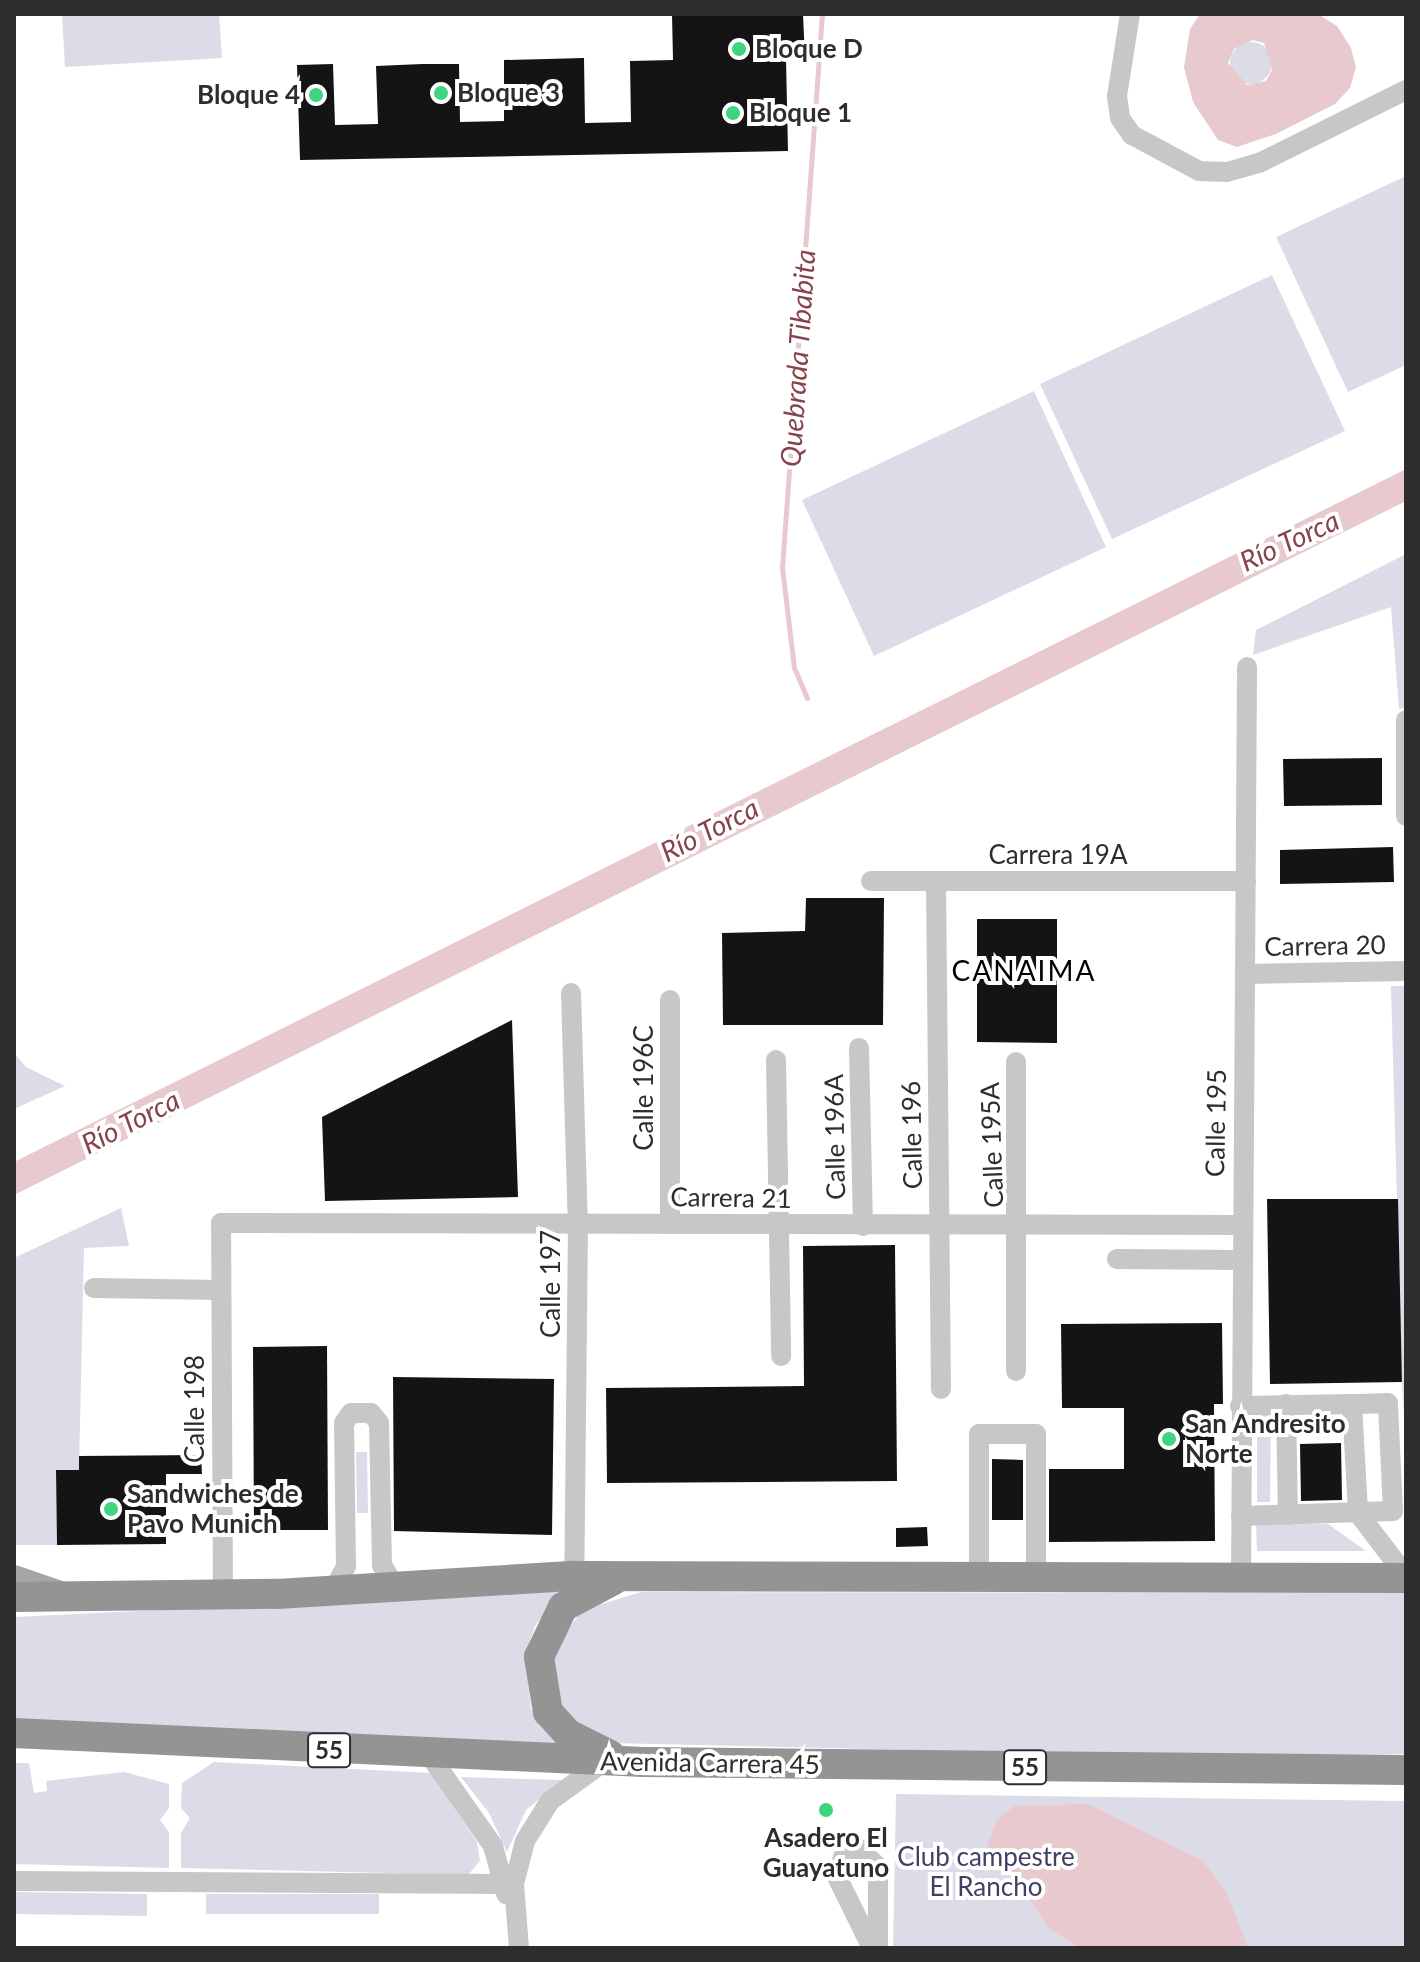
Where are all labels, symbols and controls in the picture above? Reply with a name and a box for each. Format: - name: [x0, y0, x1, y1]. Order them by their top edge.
- place label: Bloque D: [755, 33, 863, 65]
- marker: Bloque D: [730, 40, 748, 58]
- place label: Bloque 3: [457, 77, 560, 109]
- place label: Bloque 4: [197, 79, 300, 111]
- marker: Bloque 3: [432, 84, 450, 102]
- marker: Bloque 4: [307, 86, 325, 104]
- place label: Bloque 1: [749, 97, 852, 129]
- marker: Bloque 1: [724, 104, 742, 122]
- water label: Quebrada Tibabita: [773, 248, 821, 468]
- water label: Río Torca: [1234, 502, 1344, 578]
- water label: Río Torca: [654, 790, 764, 868]
- street label: Carrera 19A: [988, 839, 1128, 871]
- street label: Carrera 20: [1264, 929, 1386, 963]
- district label: CANAIMA: [952, 953, 1096, 987]
- street label: Calle 196C: [628, 1025, 660, 1151]
- street label: Calle 195: [1199, 1069, 1233, 1177]
- street label: Calle 196A: [818, 1074, 852, 1200]
- street label: Calle 196: [895, 1081, 929, 1189]
- water label: Río Torca: [75, 1082, 185, 1160]
- street label: Calle 195A: [974, 1082, 1010, 1208]
- street label: Carrera 21: [670, 1181, 792, 1215]
- street label: Calle 197: [535, 1230, 567, 1338]
- street label: Calle 198: [179, 1355, 211, 1463]
- place label: San Andresito Norte: [1185, 1408, 1346, 1470]
- marker: San Andresito Norte: [1160, 1430, 1178, 1448]
- place label: Sandwiches de Pavo Munich: [127, 1478, 299, 1540]
- marker: Sandwiches de Pavo Munich: [102, 1500, 120, 1518]
- road number: 55: [307, 1730, 351, 1770]
- street label: Avenida Carrera 45: [600, 1745, 820, 1781]
- road number: 55: [1003, 1747, 1047, 1787]
- marker: Asadero El Guayatuno: [817, 1801, 835, 1819]
- place label: Asadero El Guayatuno: [763, 1822, 889, 1884]
- park label: Club campestre El Rancho: [897, 1841, 1075, 1902]

